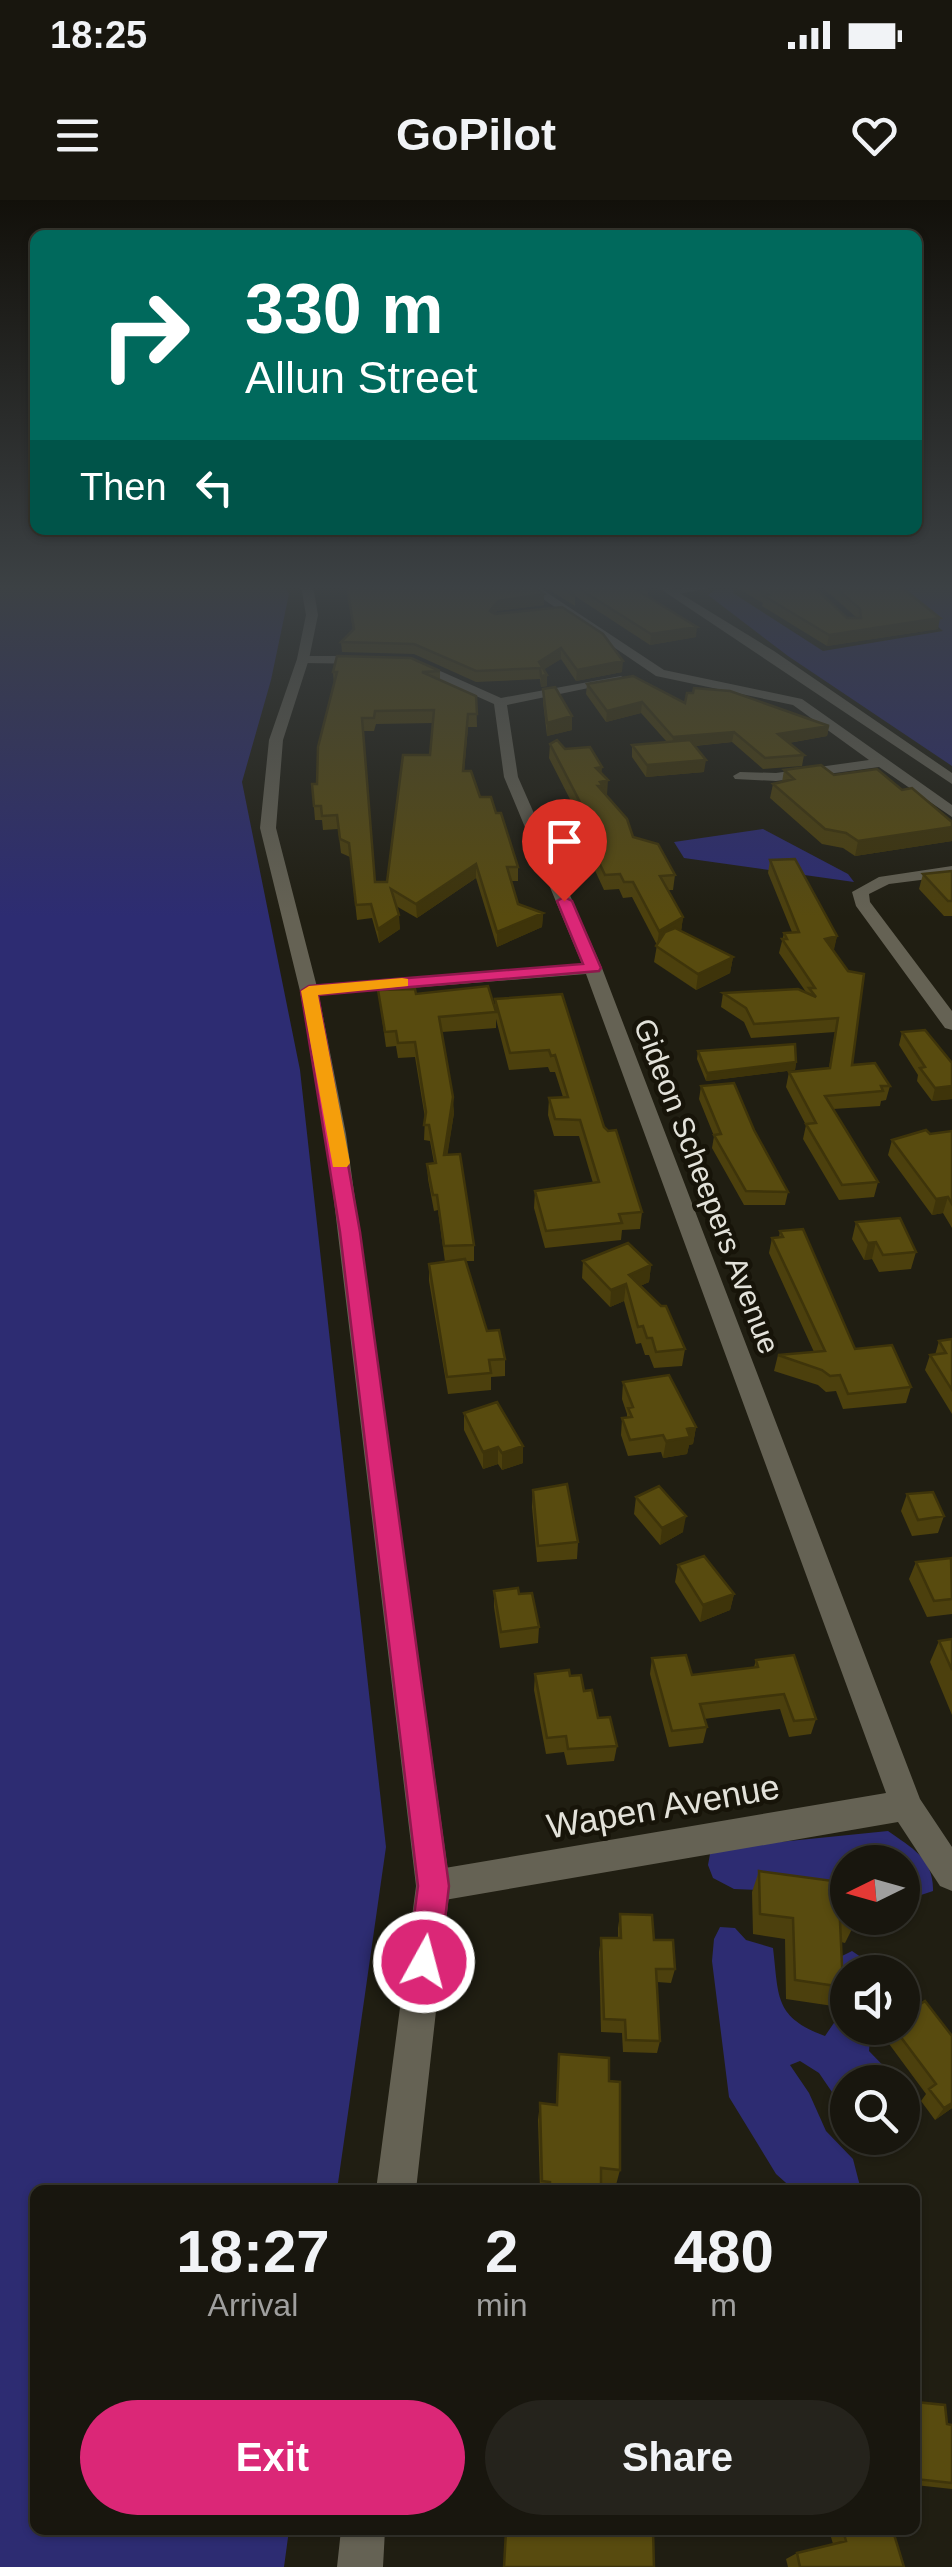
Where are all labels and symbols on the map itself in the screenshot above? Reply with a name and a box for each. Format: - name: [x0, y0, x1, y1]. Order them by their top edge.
- pin: [522, 799, 607, 902]
- street label: Gideon Scheepers Avenue: [628, 1014, 786, 1358]
- street label: Wapen Avenue: [544, 1766, 782, 1846]
- north arrow: [830, 1845, 920, 1935]
- position arrow: [372, 1910, 476, 2014]

